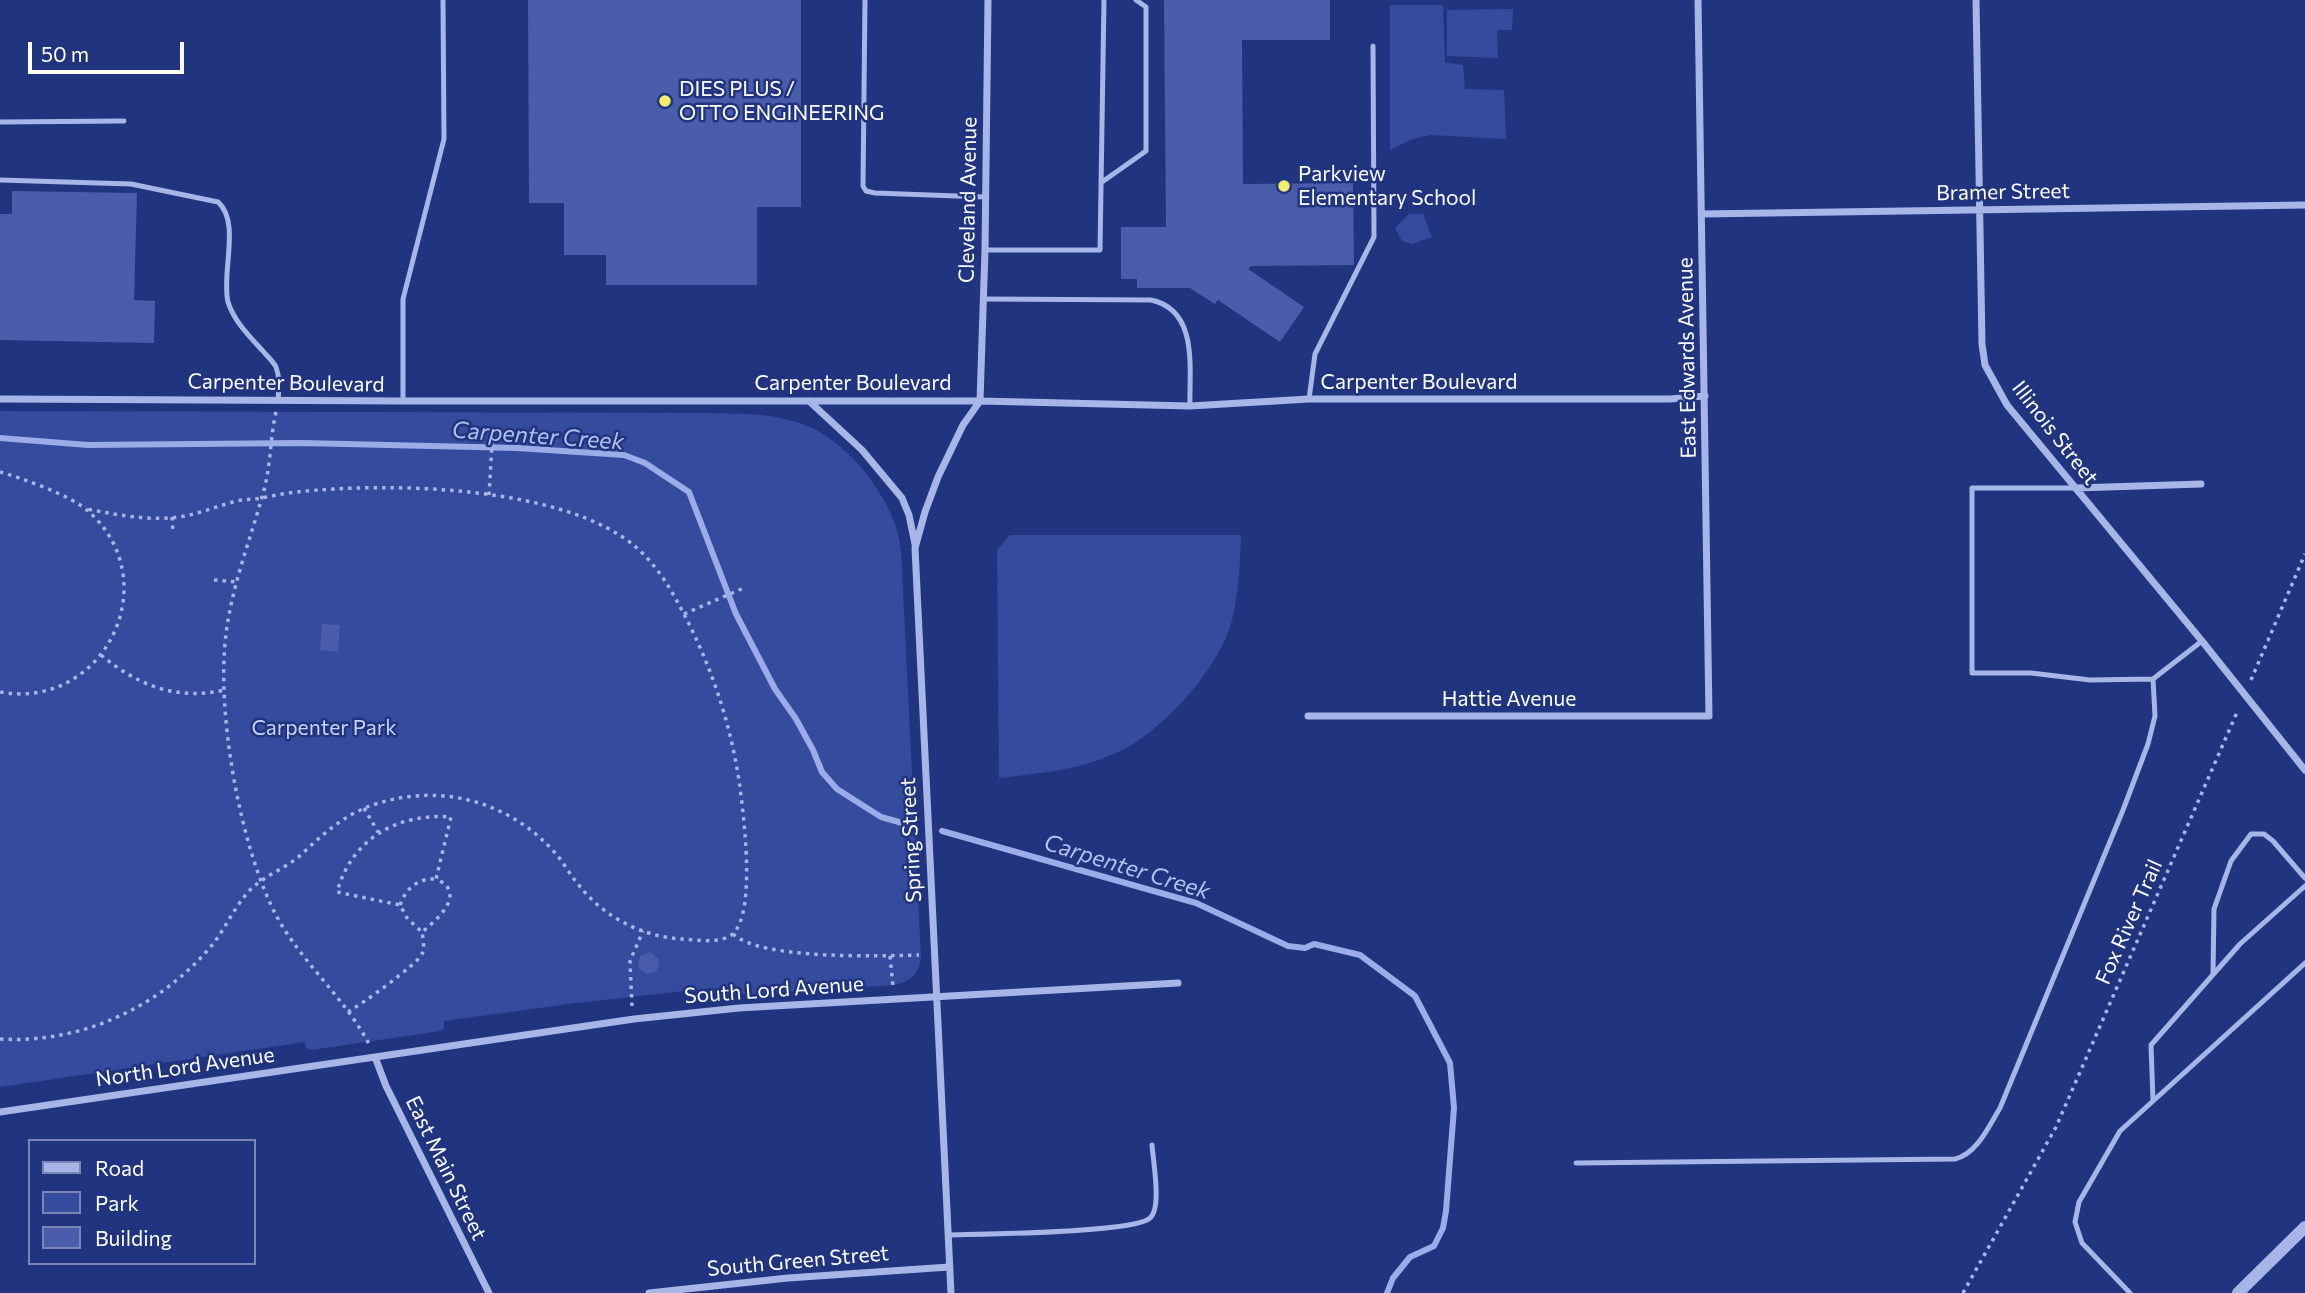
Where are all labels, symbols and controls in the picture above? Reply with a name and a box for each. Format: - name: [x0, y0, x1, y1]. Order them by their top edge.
- scale bar: [32, 28, 187, 72]
- text: 50 m: [41, 41, 89, 66]
- place label: DIES PLUS / OTTO ENGINEERING: [679, 76, 884, 126]
- marker: DIES PLUS / OTTO ENGINEERING: [657, 93, 673, 109]
- street label: Cleveland Avenue: [954, 117, 982, 283]
- place label: Parkview Elementary School: [1298, 161, 1476, 211]
- marker: Parkview Elementary School: [1276, 178, 1292, 194]
- street label: Bramer Street: [1936, 178, 2070, 206]
- street label: East Edwards Avenue: [1673, 257, 1701, 459]
- street label: Carpenter Boulevard: [187, 369, 385, 397]
- street label: Carpenter Boulevard: [1321, 369, 1517, 395]
- street label: Carpenter Boulevard: [755, 370, 951, 396]
- street label: Illinois Street: [2007, 376, 2103, 490]
- water label: Carpenter Creek: [451, 416, 625, 456]
- street label: Hattie Avenue: [1442, 686, 1576, 712]
- park label: Carpenter Park: [251, 715, 397, 741]
- street label: Spring Street: [895, 777, 927, 903]
- water label: Carpenter Creek: [1041, 829, 1213, 905]
- street label: Fox River Trail: [2090, 856, 2168, 988]
- street label: South Lord Avenue: [683, 971, 865, 1009]
- street label: North Lord Avenue: [94, 1042, 276, 1092]
- street label: East Main Street: [400, 1092, 492, 1244]
- legend: [28, 1139, 256, 1265]
- text: Road: [95, 1155, 144, 1180]
- text: Park: [95, 1190, 139, 1215]
- text: Building: [95, 1225, 172, 1250]
- street label: South Green Street: [706, 1241, 890, 1281]

